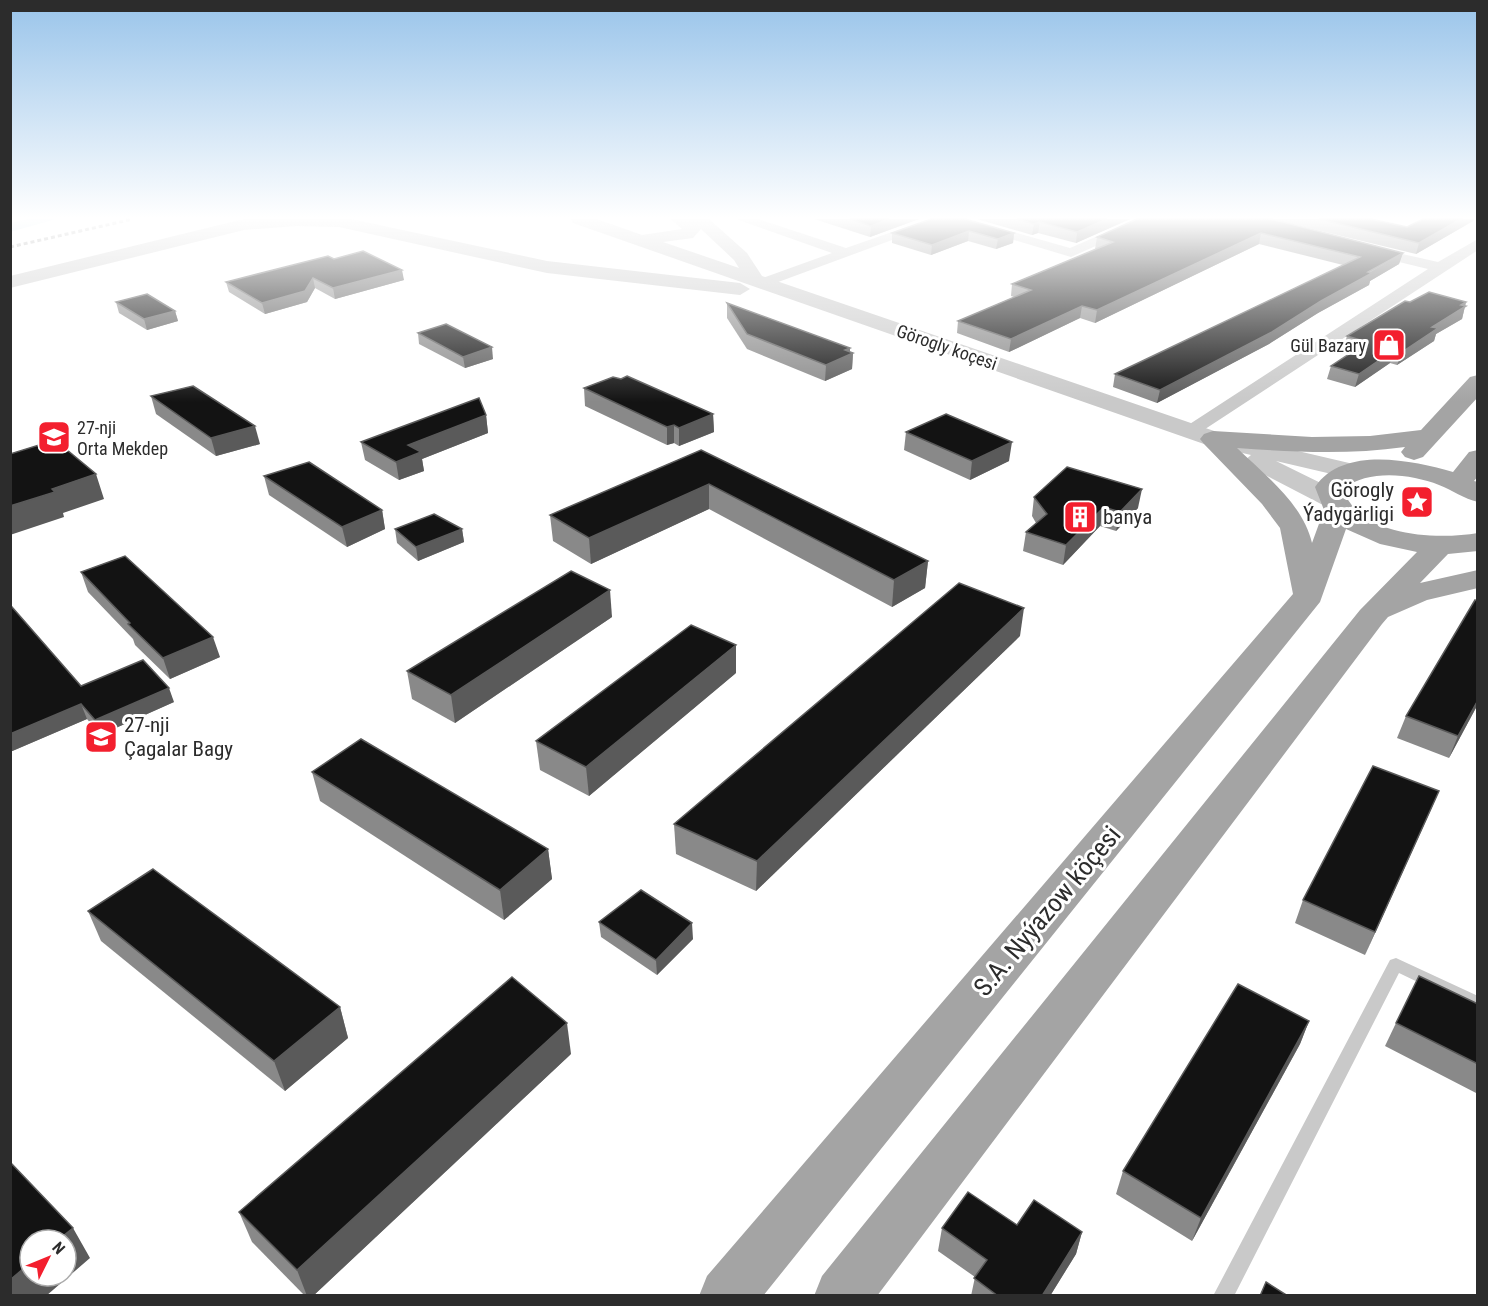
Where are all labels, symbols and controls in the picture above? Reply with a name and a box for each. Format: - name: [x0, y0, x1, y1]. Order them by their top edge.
- street label: Görogly koçesi: [894, 320, 1000, 374]
- shop icon: Gül Bazary: [1371, 327, 1407, 363]
- place label: Gül Bazary: [1290, 335, 1366, 356]
- place label: 27-nji Orta Mekdep: [77, 417, 168, 459]
- school or university icon: 27-nji Orta Mekdep: [36, 419, 72, 455]
- place label: Görogly Ýadygärligi: [1303, 478, 1394, 526]
- place icon: Görogly Ýadygärligi: [1399, 484, 1435, 520]
- building icon: banya: [1062, 499, 1098, 535]
- place label: banya: [1103, 505, 1152, 529]
- place label: 27-nji Çagalar Bagy: [124, 713, 233, 761]
- school or university icon: 27-nji Çagalar Bagy: [83, 719, 119, 755]
- street label: S.A. Nyýazow köçesi: [967, 820, 1127, 1002]
- north arrow: [18, 1228, 78, 1288]
- text: N: [48, 1238, 69, 1258]

